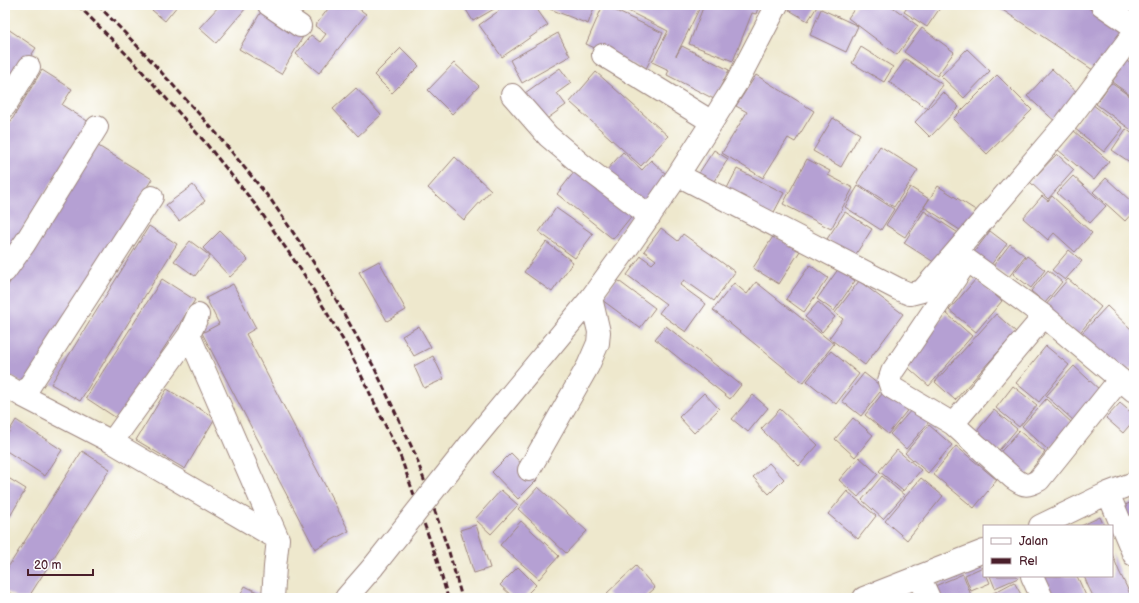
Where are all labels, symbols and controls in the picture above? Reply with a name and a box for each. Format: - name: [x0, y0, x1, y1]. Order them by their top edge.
- legend: [983, 525, 1113, 577]
- text: Jalan: [1019, 534, 1048, 549]
- scale bar: [28, 551, 93, 577]
- text: Rel: [1019, 554, 1037, 569]
- text: 20 m: [34, 558, 61, 573]

